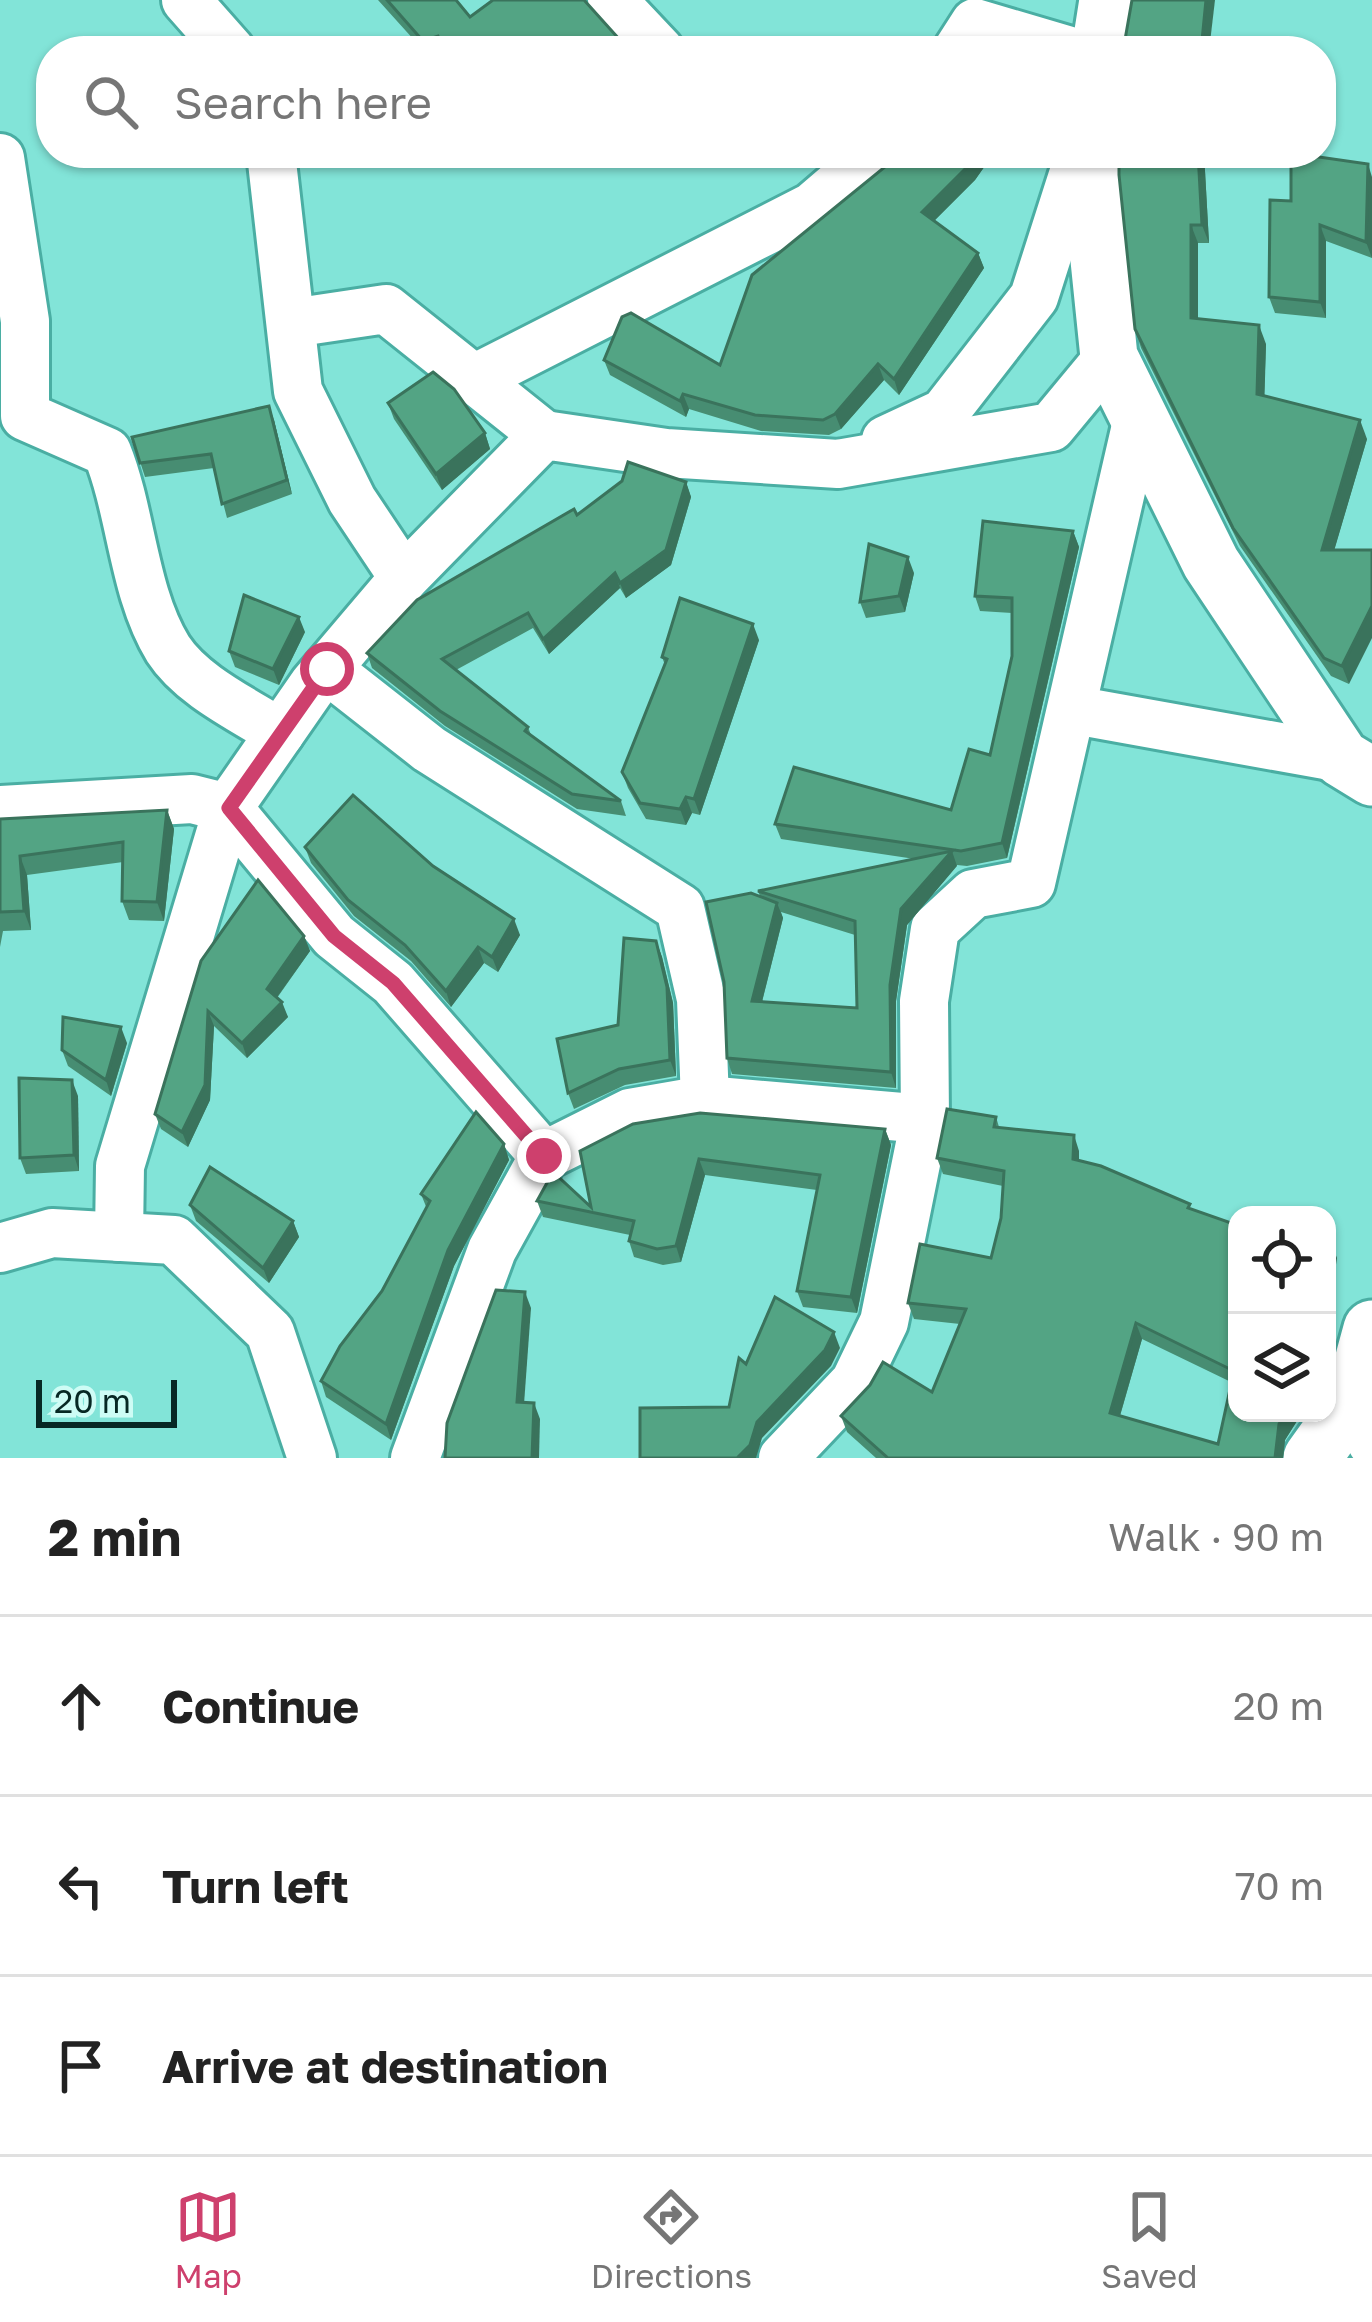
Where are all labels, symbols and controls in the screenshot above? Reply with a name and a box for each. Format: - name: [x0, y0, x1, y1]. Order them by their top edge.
- search box: [36, 36, 1336, 168]
- icon: search: [78, 69, 144, 135]
- text: Search here: [174, 75, 432, 129]
- route start: [300, 642, 354, 696]
- route end: [517, 1129, 571, 1183]
- map controls: [1228, 1206, 1336, 1422]
- button: locate: [1228, 1206, 1336, 1314]
- button: layers: [1228, 1314, 1336, 1422]
- scale bar: [36, 1374, 177, 1427]
- text: 20 m: [54, 1381, 131, 1420]
- text: 2 min: [48, 1506, 181, 1567]
- text: Walk · 90 m: [1108, 1513, 1324, 1560]
- icon: ahead: [48, 1673, 114, 1739]
- text: Continue: [162, 1679, 359, 1733]
- text: 20 m: [1233, 1682, 1324, 1729]
- icon: left: [48, 1853, 114, 1919]
- text: Turn left: [162, 1859, 349, 1913]
- text: 70 m: [1235, 1862, 1324, 1909]
- icon: arrive: [48, 2033, 114, 2099]
- text: Arrive at destination: [162, 2039, 608, 2093]
- tab: Map: [175, 2184, 242, 2295]
- tab: Directions: [591, 2184, 752, 2295]
- tab: Saved: [1101, 2184, 1197, 2295]

